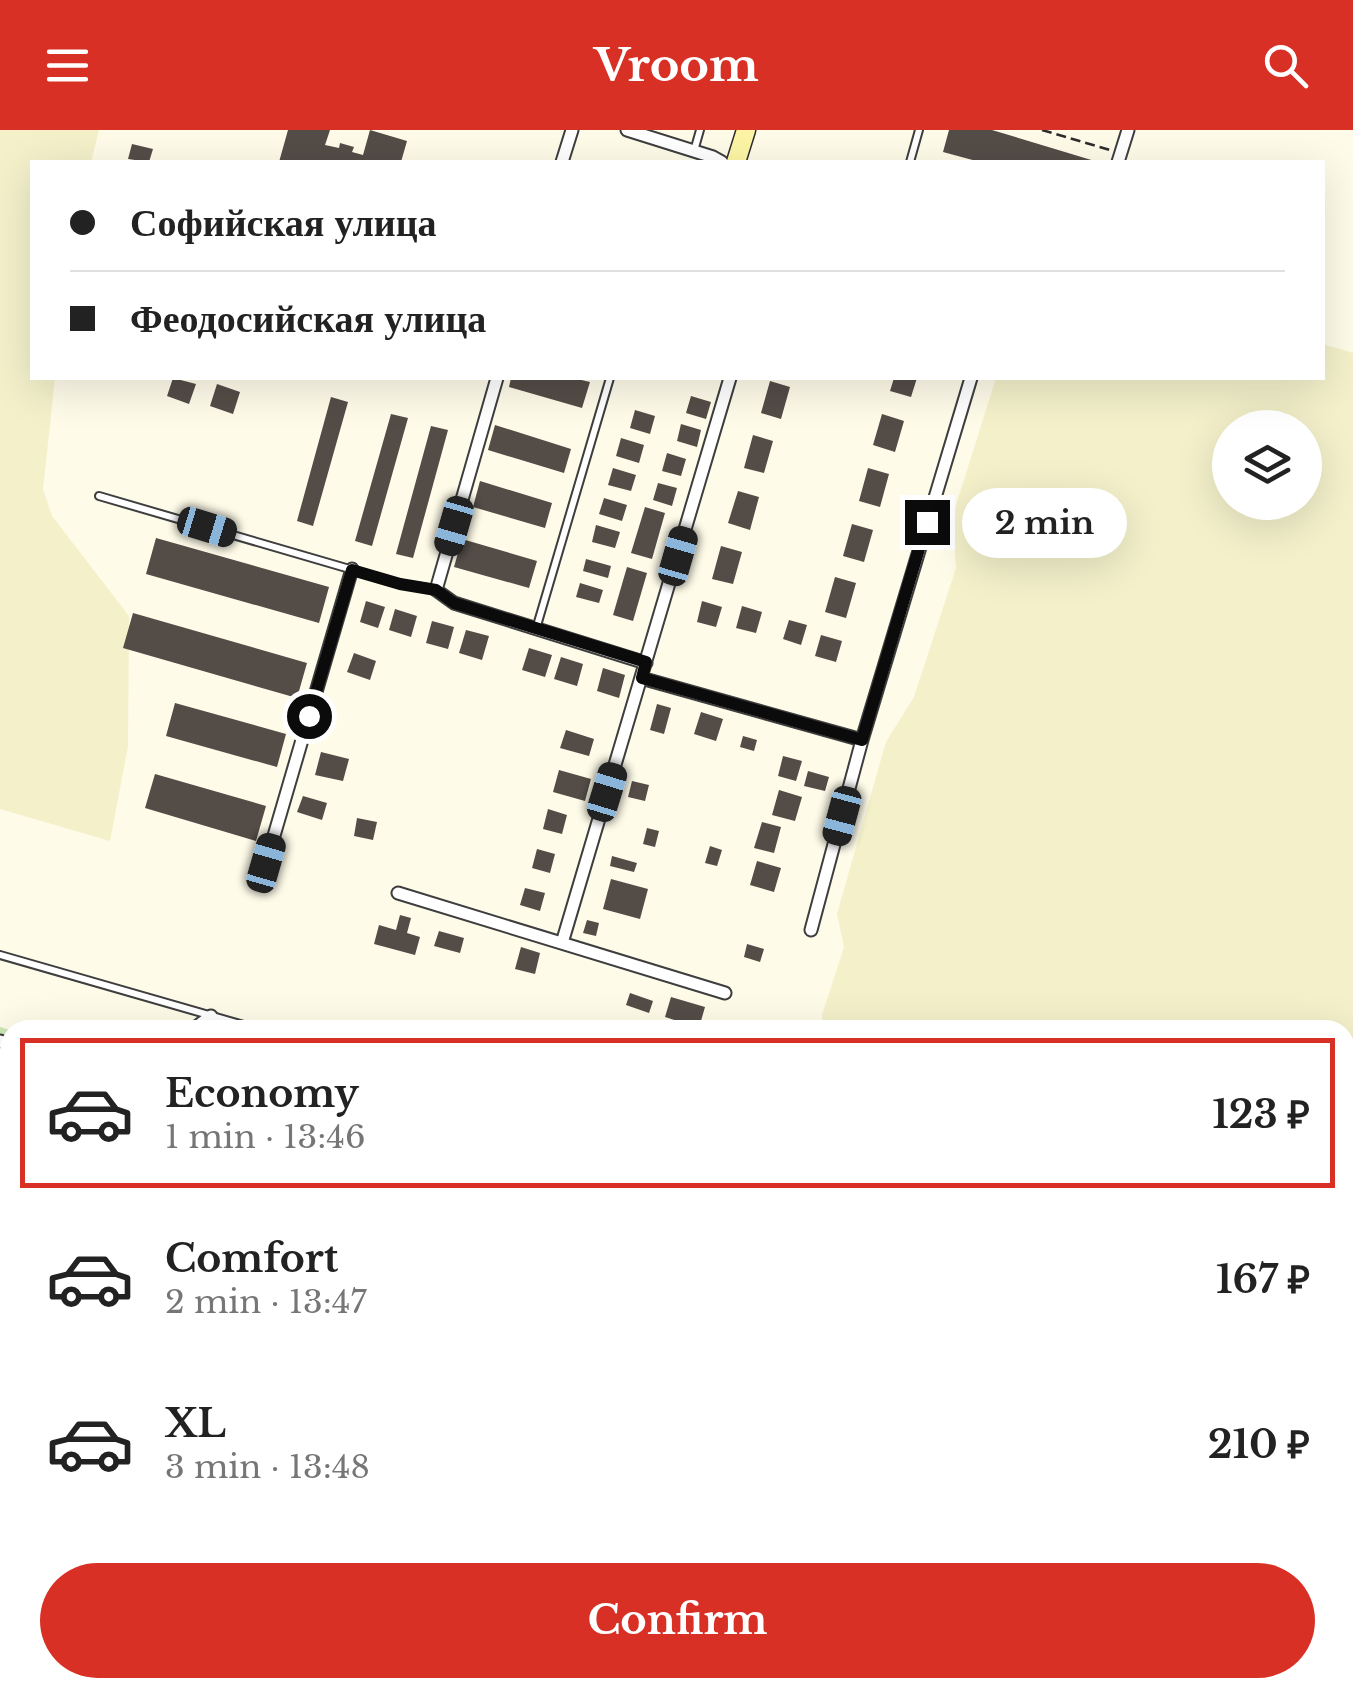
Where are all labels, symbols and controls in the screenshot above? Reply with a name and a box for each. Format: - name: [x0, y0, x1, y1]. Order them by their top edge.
- text: Vroom: [594, 37, 759, 93]
- icon: menu: [40, 38, 95, 93]
- icon: search: [1258, 38, 1313, 93]
- text: Софийская улица: [130, 199, 437, 246]
- text: Феодосийская улица: [130, 295, 486, 342]
- map controls: [1212, 410, 1322, 520]
- button: layers: [1212, 410, 1322, 520]
- callout: 2 min: [962, 487, 1127, 557]
- car: [431, 493, 477, 559]
- route end: [905, 500, 950, 545]
- text: 2 min: [995, 503, 1094, 543]
- car: [174, 504, 240, 550]
- car: [655, 523, 701, 589]
- route start: [287, 694, 332, 739]
- car: [584, 759, 630, 825]
- car: [820, 783, 864, 849]
- car: [243, 830, 289, 896]
- icon: car: [45, 1068, 135, 1158]
- text: Economy: [165, 1070, 359, 1117]
- text: 123 ₽: [1212, 1091, 1310, 1138]
- text: 1 min · 13:46: [165, 1117, 366, 1157]
- icon: car: [45, 1233, 135, 1323]
- text: Comfort: [165, 1235, 338, 1282]
- text: 167 ₽: [1216, 1256, 1310, 1303]
- text: 2 min · 13:47: [165, 1282, 367, 1322]
- icon: car: [45, 1398, 135, 1488]
- text: XL: [165, 1400, 226, 1447]
- text: 210 ₽: [1208, 1421, 1310, 1468]
- text: 3 min · 13:48: [165, 1447, 370, 1487]
- button: Confirm: [40, 1563, 1315, 1678]

